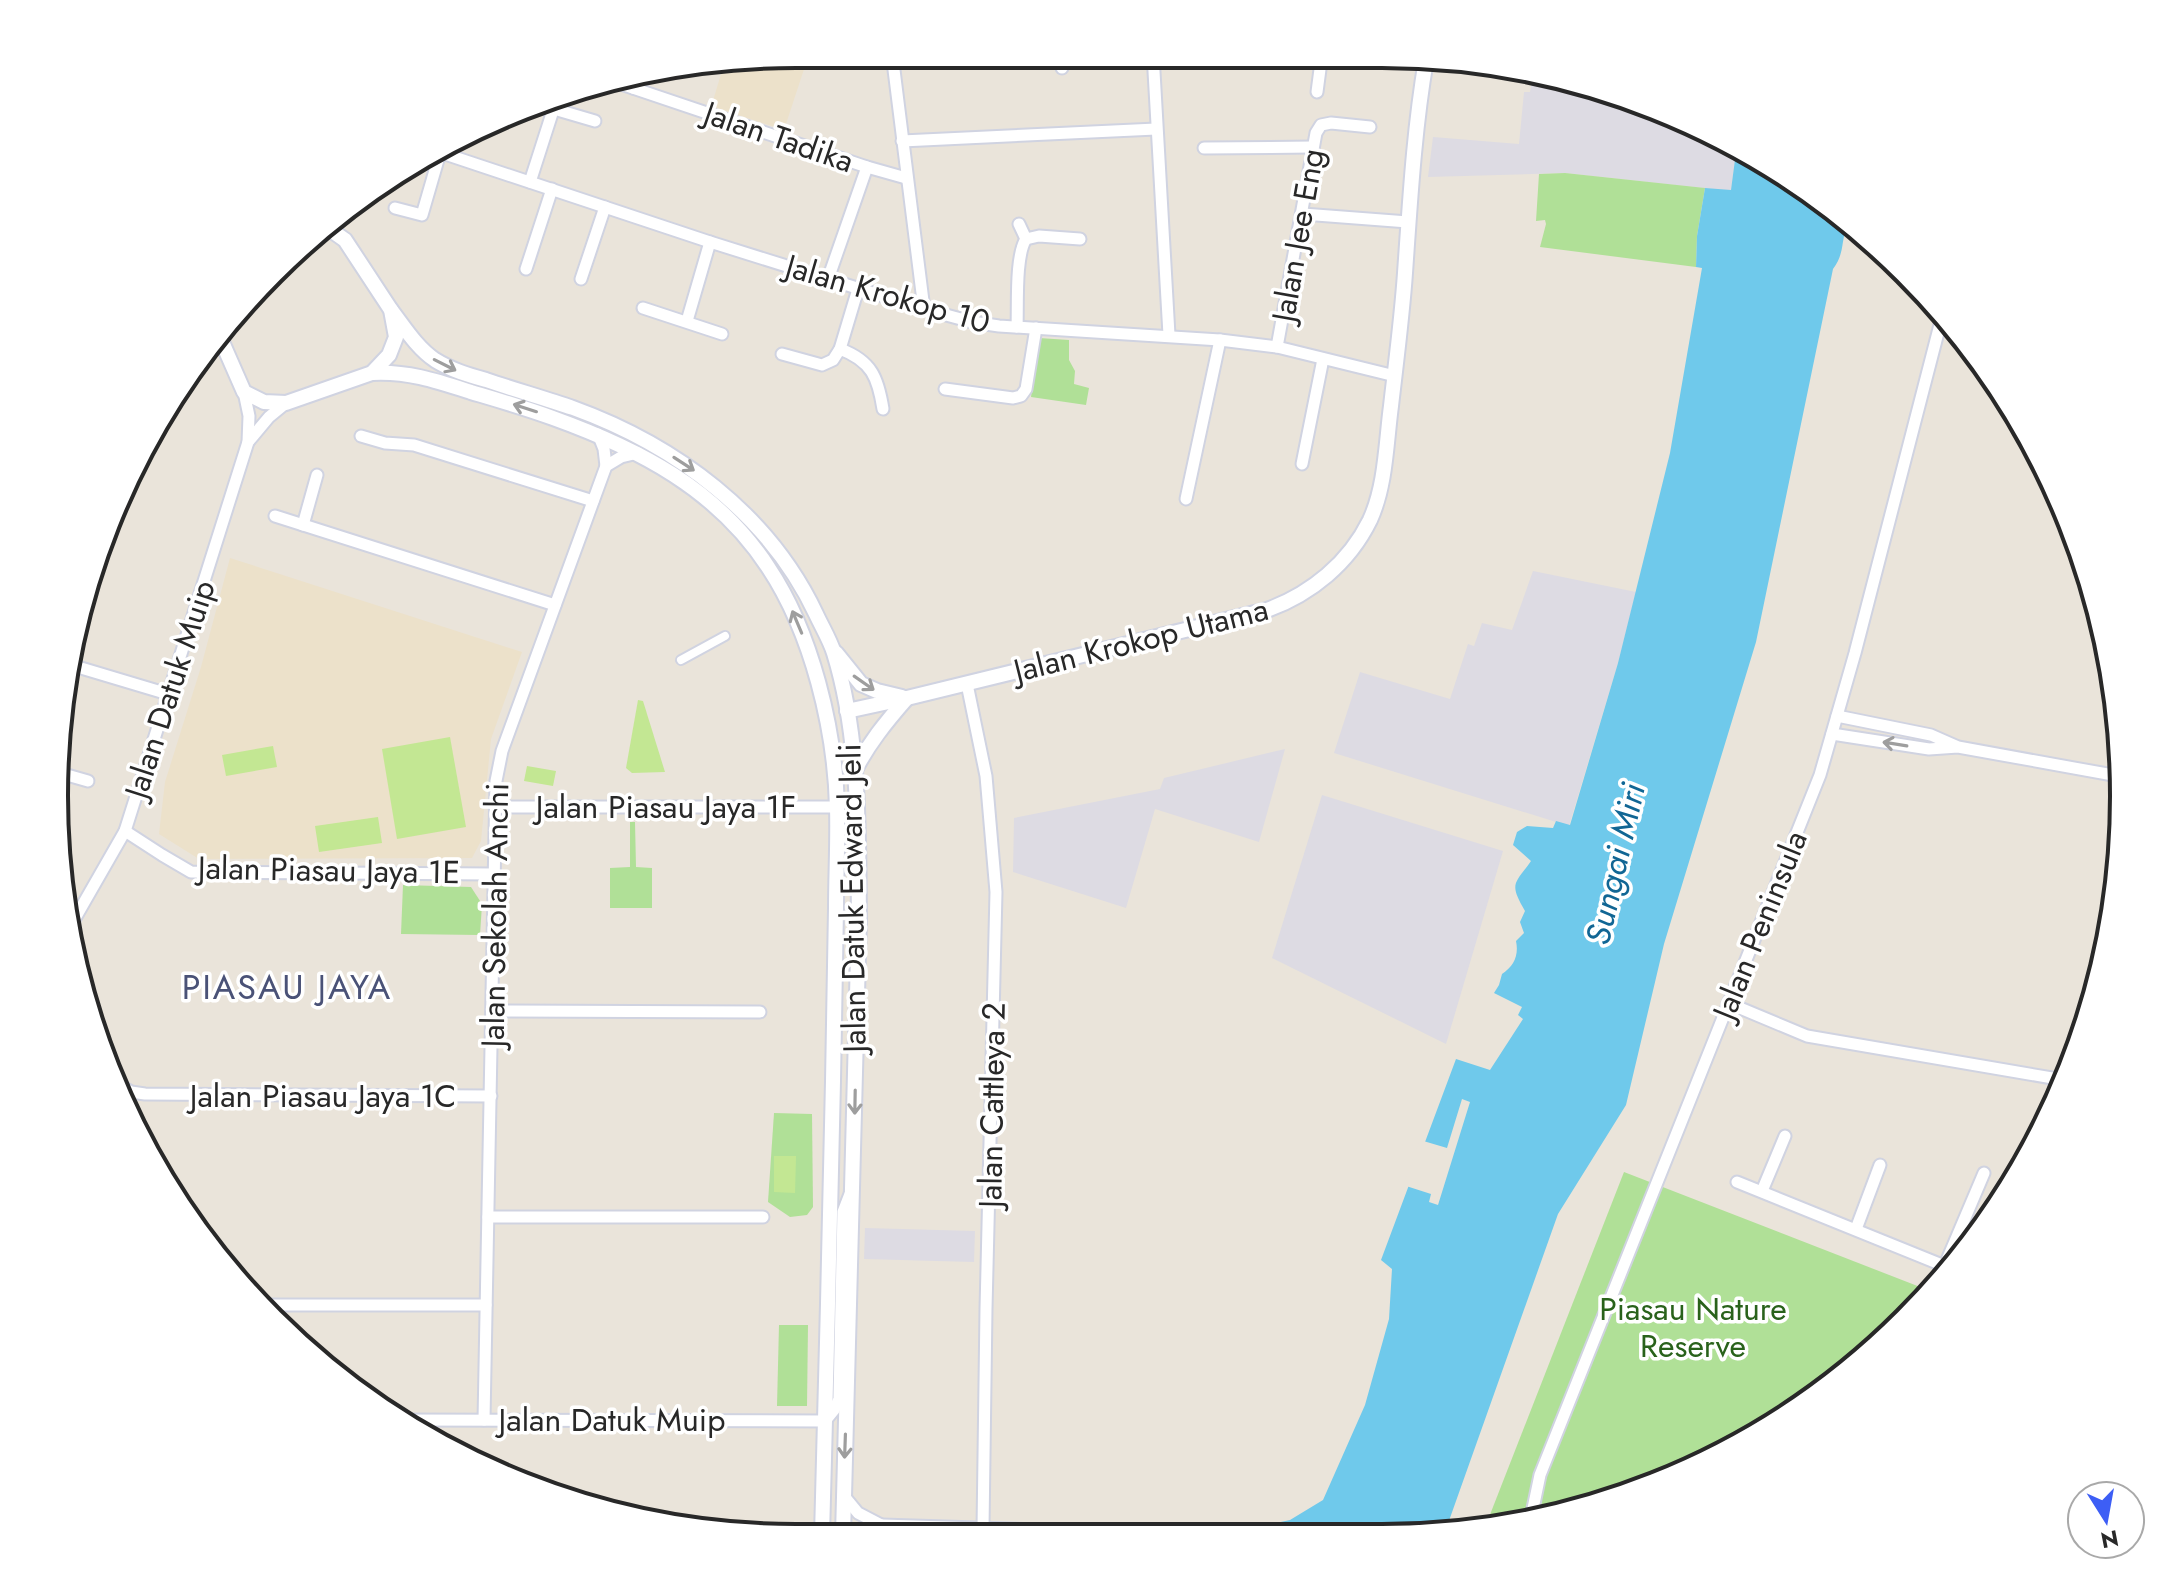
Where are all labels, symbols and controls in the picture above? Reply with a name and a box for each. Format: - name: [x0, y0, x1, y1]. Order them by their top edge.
- street label: Jalan Tadika: [694, 89, 860, 184]
- street label: Jalan Jee Eng: [1259, 145, 1336, 329]
- street label: Jalan Krokop 10: [776, 242, 996, 345]
- one-way arrow: [433, 358, 457, 374]
- one-way arrow: [512, 400, 537, 415]
- one-way arrow: [673, 456, 695, 472]
- street label: Jalan Datuk Muip: [112, 574, 227, 808]
- street label: Jalan Krokop Utama: [1005, 586, 1273, 695]
- one-way arrow: [788, 610, 803, 635]
- one-way arrow: [853, 675, 875, 691]
- one-way arrow: [1883, 736, 1908, 751]
- street label: Jalan Datuk Edward Jeli: [826, 743, 878, 1057]
- water label: Sungai Miri: [1573, 777, 1658, 950]
- street label: Jalan Sekolah Anchi: [470, 782, 520, 1052]
- street label: Jalan Piasau Jaya 1F: [532, 784, 796, 830]
- street label: Jalan Peninsula: [1700, 824, 1819, 1030]
- street label: Jalan Piasau Jaya 1E: [194, 845, 460, 895]
- district label: PIASAU JAYA: [182, 963, 392, 1012]
- street label: Jalan Cattleya 2: [967, 1002, 1017, 1212]
- street label: Jalan Piasau Jaya 1C: [186, 1073, 456, 1119]
- one-way arrow: [847, 1088, 862, 1115]
- park label: Piasau Nature Reserve: [1599, 1286, 1787, 1369]
- street label: Jalan Datuk Muip: [495, 1397, 725, 1443]
- one-way arrow: [838, 1432, 853, 1459]
- north arrow: [2066, 1480, 2146, 1560]
- text: N: [2098, 1522, 2121, 1557]

